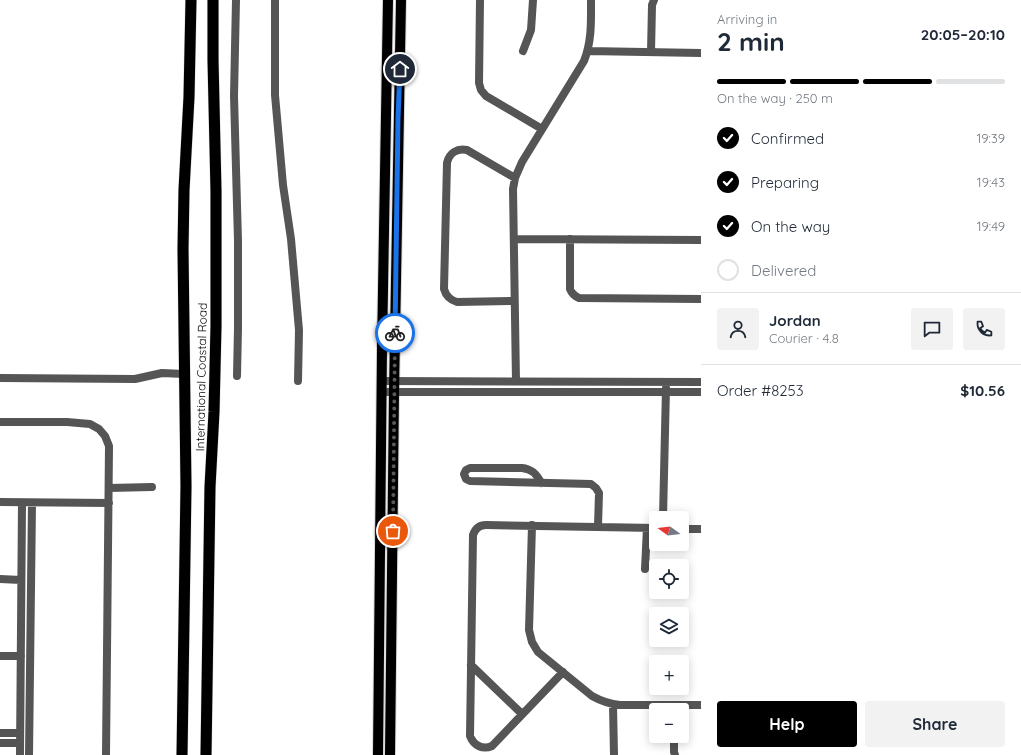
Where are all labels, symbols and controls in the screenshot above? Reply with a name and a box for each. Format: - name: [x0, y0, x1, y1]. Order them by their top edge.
- text: Arriving in: [717, 11, 777, 27]
- text: 2 min: [717, 25, 785, 58]
- text: 20:05–20:10: [921, 25, 1005, 44]
- pin: [383, 52, 417, 86]
- icon: home: [389, 58, 411, 80]
- text: On the way · 250 m: [717, 90, 833, 106]
- icon: check: [717, 127, 739, 149]
- text: Confirmed: [751, 129, 824, 148]
- text: 19:39: [976, 130, 1005, 146]
- icon: check: [717, 171, 739, 193]
- text: Preparing: [751, 173, 819, 192]
- text: 19:43: [977, 174, 1005, 190]
- icon: check: [717, 215, 739, 237]
- text: On the way: [751, 217, 830, 236]
- text: 19:49: [977, 218, 1005, 234]
- text: Delivered: [751, 261, 816, 280]
- street label: International Coastal Road: [192, 302, 210, 452]
- button: person: [717, 308, 759, 350]
- button: chat: [911, 308, 953, 350]
- button: phone: [963, 308, 1005, 350]
- text: Jordan: [769, 311, 821, 330]
- courier: [375, 313, 415, 353]
- icon: bike: [384, 322, 406, 344]
- text: Courier · 4.8: [769, 330, 839, 346]
- text: Order #8253: [717, 381, 804, 400]
- text: $10.56: [960, 381, 1005, 400]
- north arrow: [649, 511, 689, 551]
- map controls: [649, 511, 689, 743]
- pin: [376, 514, 410, 548]
- icon: bag: [382, 520, 404, 542]
- button: locate: [649, 559, 689, 599]
- button: layers: [649, 607, 689, 647]
- button: +: [649, 655, 689, 695]
- button: Help: [717, 701, 857, 747]
- button: Share: [865, 701, 1005, 747]
- button: −: [649, 703, 689, 743]

